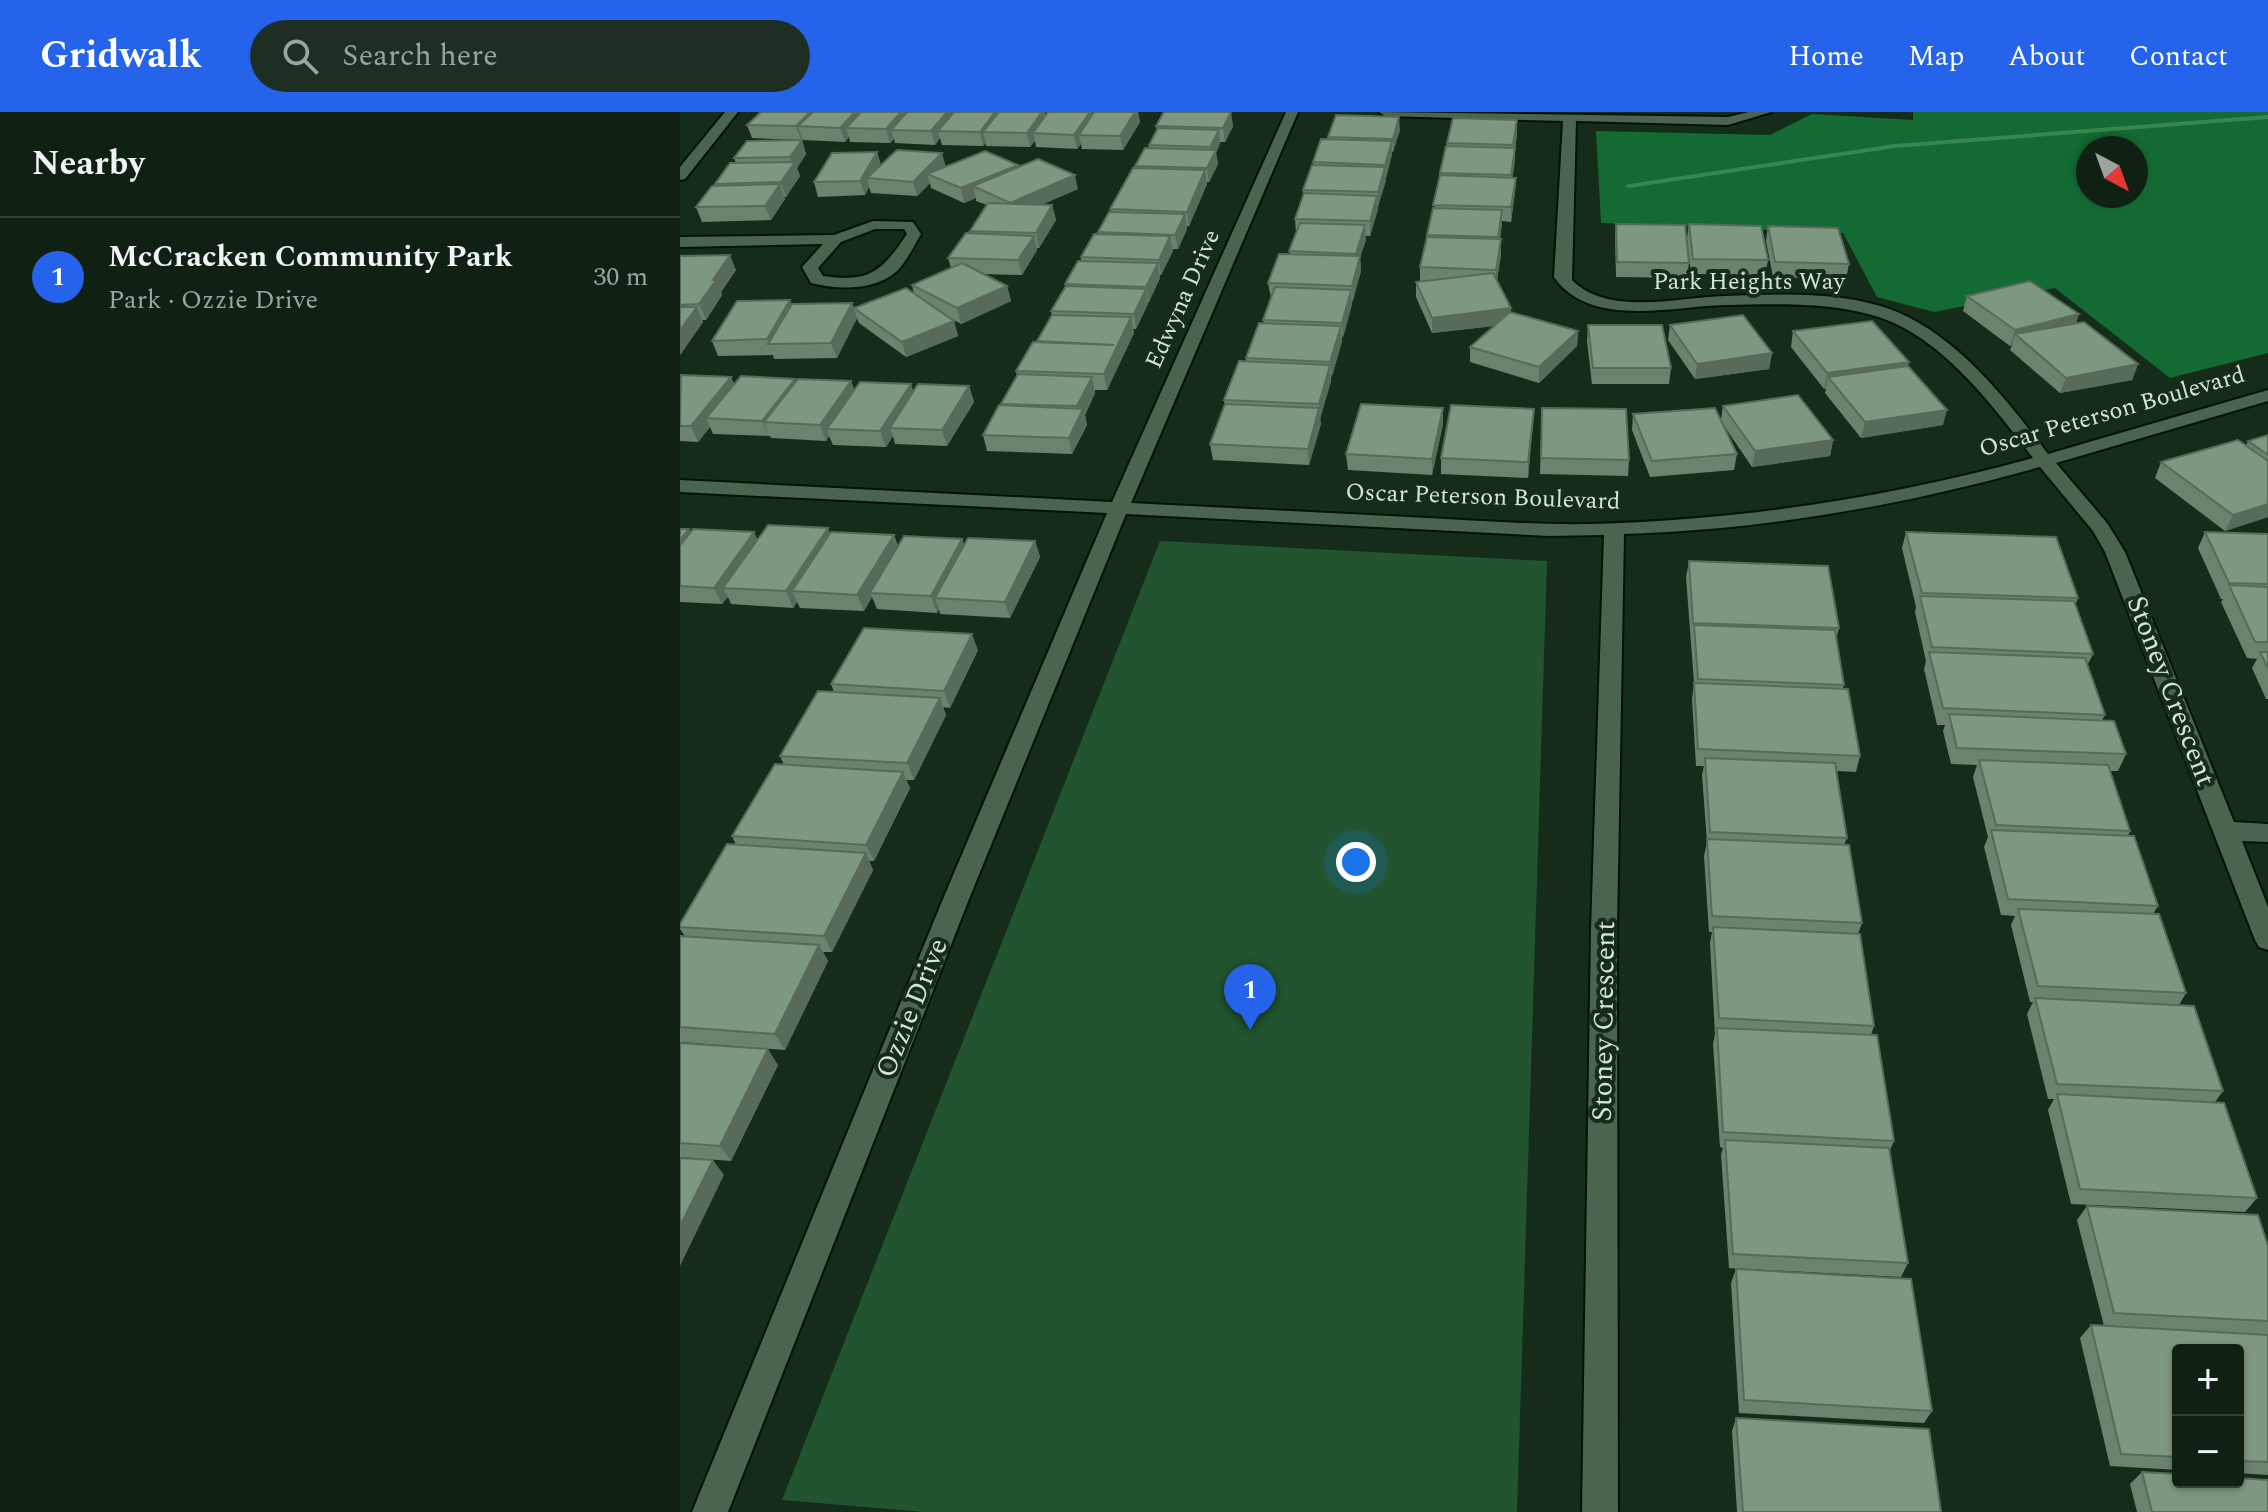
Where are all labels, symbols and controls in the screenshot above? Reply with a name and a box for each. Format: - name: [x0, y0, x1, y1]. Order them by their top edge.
- search box: [250, 20, 810, 92]
- text: Gridwalk: [40, 27, 202, 85]
- text: Search here: [342, 33, 498, 79]
- icon: search: [278, 34, 322, 78]
- text: Home: [1788, 35, 1864, 78]
- text: Map: [1908, 35, 1964, 78]
- text: About: [2008, 35, 2085, 78]
- text: Contact: [2129, 35, 2228, 78]
- north arrow: [2076, 136, 2148, 208]
- text: Nearby: [32, 138, 145, 190]
- street label: Edwyna Drive: [1136, 224, 1230, 374]
- text: McCracken Community Park: [108, 234, 513, 280]
- text: 1: [51, 257, 65, 297]
- text: 30 m: [593, 257, 648, 297]
- street label: Park Heights Way: [1653, 264, 1846, 300]
- text: Park · Ozzie Drive: [108, 280, 318, 320]
- street label: Oscar Peterson Boulevard: [1975, 357, 2249, 467]
- street label: Oscar Peterson Boulevard: [1345, 474, 1621, 520]
- street label: Stoney Crescent: [2115, 590, 2227, 792]
- your location: [1336, 842, 1376, 882]
- street label: Stoney Crescent: [1581, 920, 1627, 1122]
- street label: Ozzie Drive: [864, 932, 960, 1084]
- pin: 1: [1224, 964, 1276, 1030]
- map controls: [2172, 1344, 2244, 1488]
- button: +: [2172, 1344, 2244, 1416]
- button: −: [2172, 1416, 2244, 1488]

